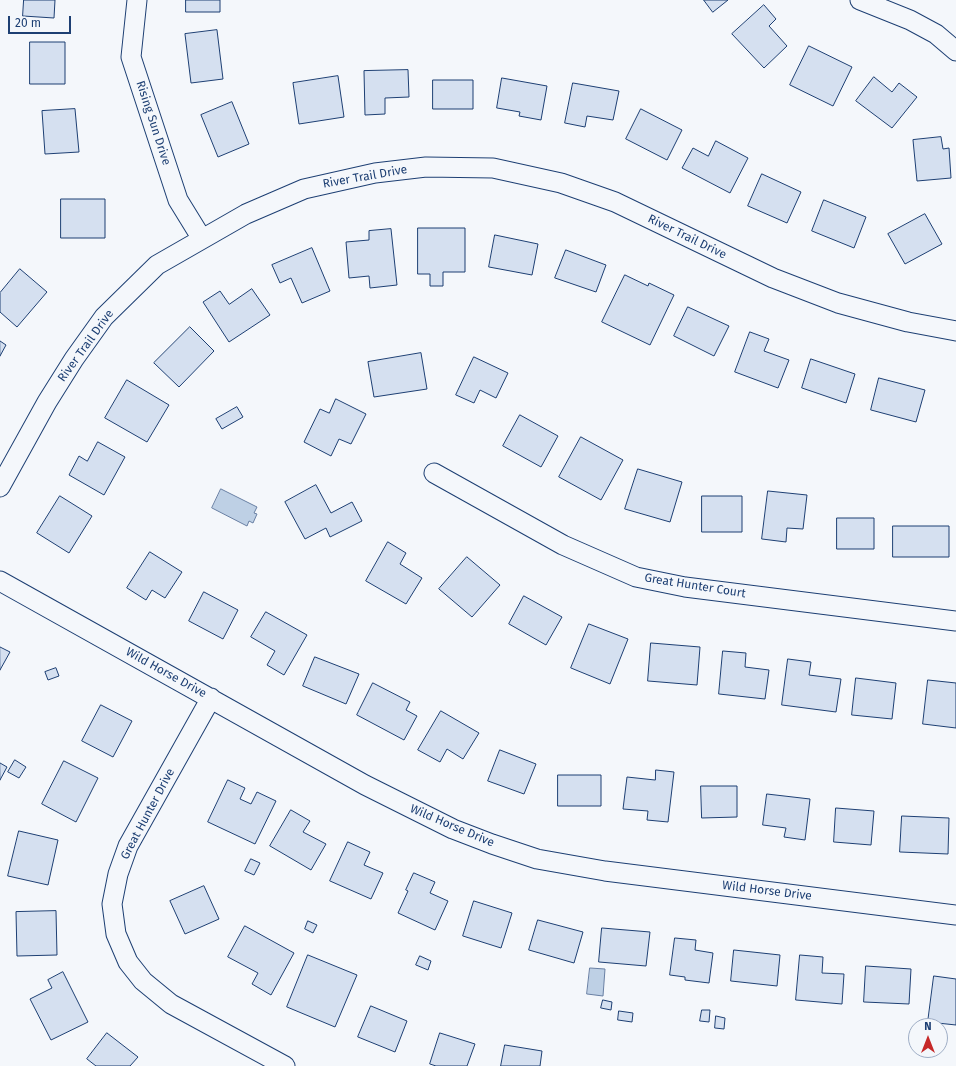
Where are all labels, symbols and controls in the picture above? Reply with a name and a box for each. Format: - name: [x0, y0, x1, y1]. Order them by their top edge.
- scale bar: [10, 8, 73, 34]
- text: 20 m: [15, 16, 41, 30]
- street label: Rising Sun Drive: [133, 79, 173, 167]
- street label: River Trail Drive: [322, 162, 408, 192]
- street label: River Trail Drive: [645, 212, 729, 262]
- street label: River Trail Drive: [55, 307, 117, 385]
- street label: Great Hunter Court: [643, 571, 747, 601]
- street label: Wild Horse Drive: [123, 645, 209, 701]
- street label: Great Hunter Drive: [118, 766, 178, 862]
- street label: Wild Horse Drive: [408, 802, 496, 850]
- street label: Wild Horse Drive: [721, 878, 813, 904]
- north arrow: [908, 1018, 948, 1058]
- text: N: [924, 1020, 932, 1033]

